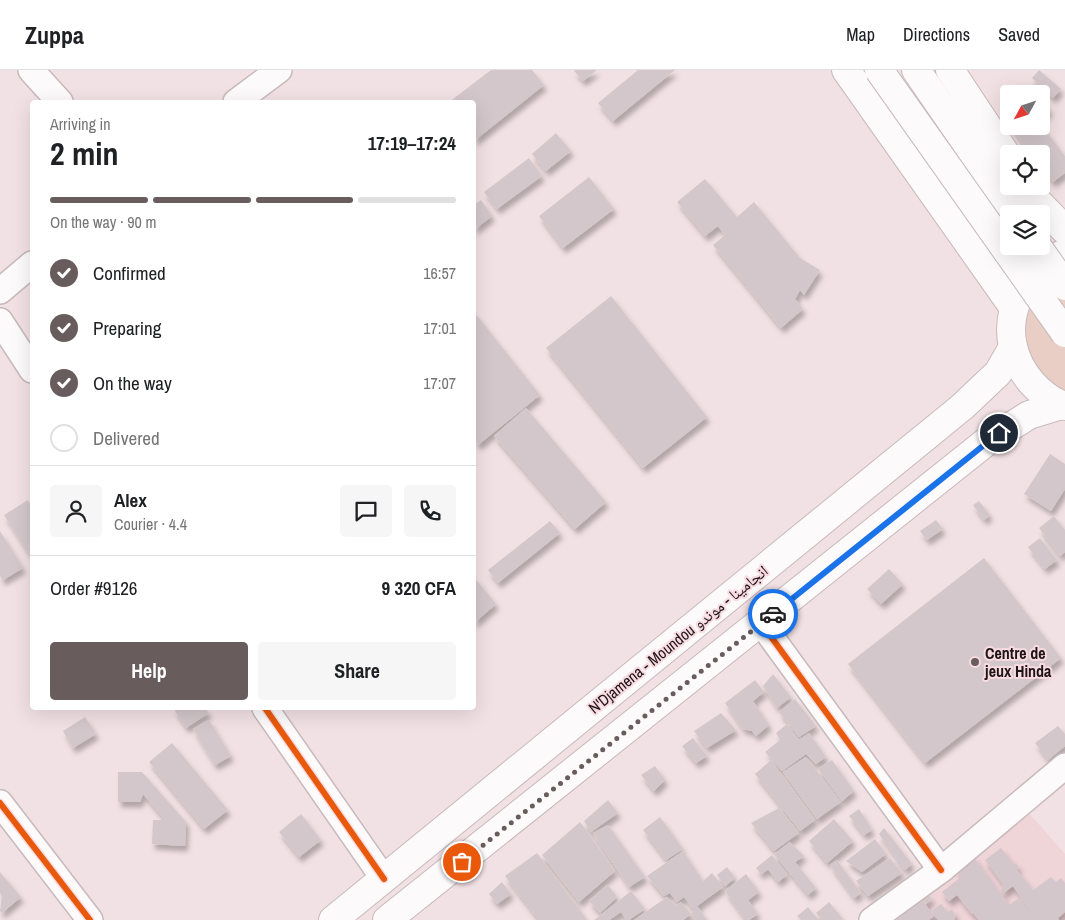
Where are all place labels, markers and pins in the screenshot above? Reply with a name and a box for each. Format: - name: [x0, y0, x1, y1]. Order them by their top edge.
- pin: [978, 412, 1020, 454]
- place label: Centre de jeux Hinda: [984, 642, 1052, 682]
- marker: Centre de jeux Hinda: [969, 656, 981, 668]
- pin: [441, 841, 483, 883]

